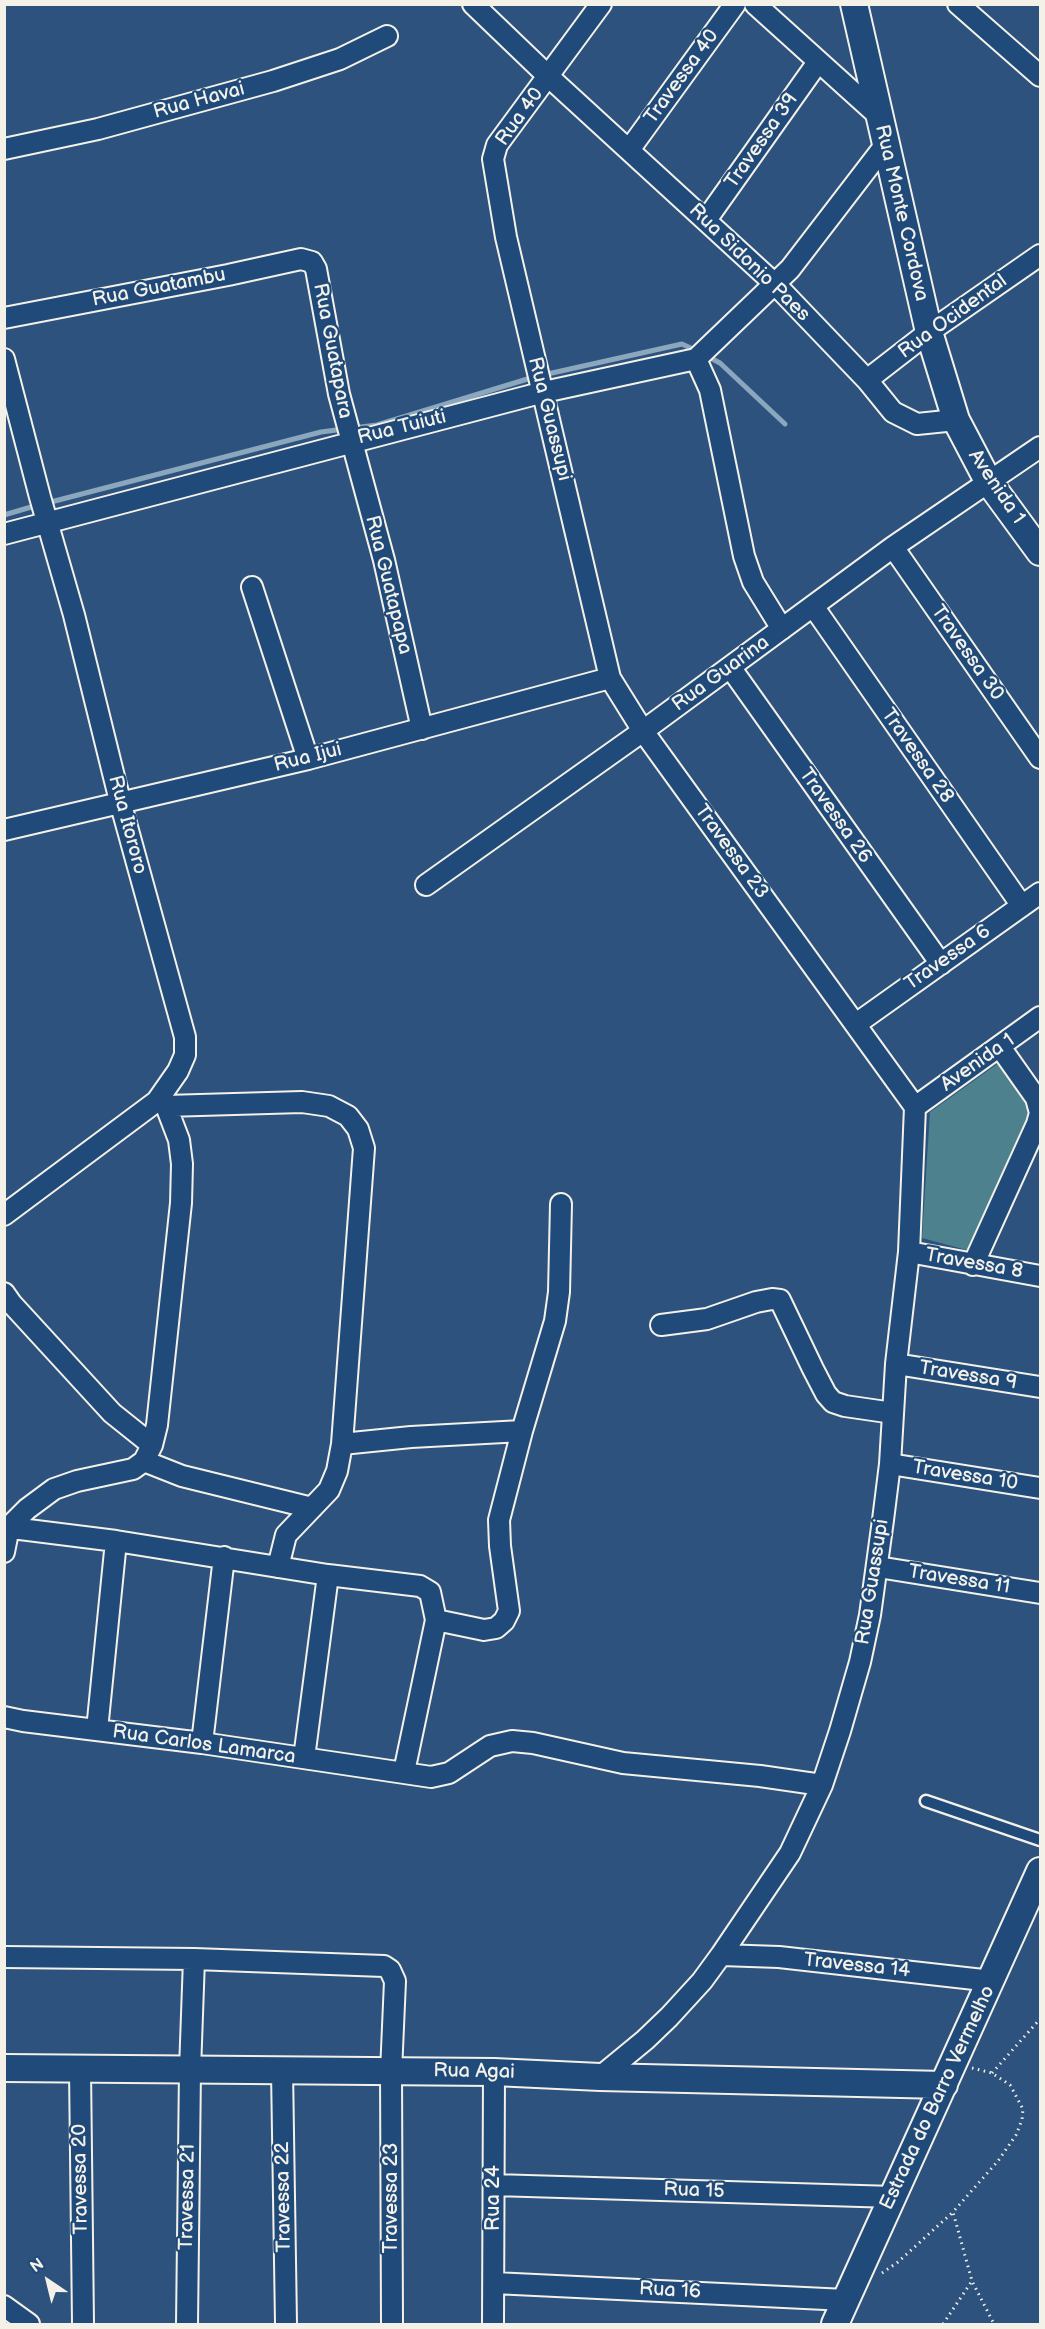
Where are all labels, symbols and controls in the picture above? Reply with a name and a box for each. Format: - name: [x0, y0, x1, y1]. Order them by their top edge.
- street label: Travessa 40: [640, 25, 724, 129]
- street label: Rua Havai: [151, 77, 247, 125]
- street label: Rua 40: [491, 83, 549, 151]
- street label: Travessa 39: [720, 89, 804, 193]
- street label: Rua Monte Cordova: [869, 122, 933, 304]
- street label: Rua Sidonio Paes: [683, 199, 815, 327]
- street label: Rua Guatambu: [90, 263, 228, 313]
- street label: Rua Ocidental: [894, 270, 1012, 364]
- street label: Rua Guatapara: [307, 281, 357, 421]
- street label: Rua Guassupi: [522, 355, 576, 483]
- street label: Rua Tuiuti: [355, 405, 449, 451]
- street label: Avenida 1: [962, 445, 1030, 529]
- street label: Rua Guatapapa: [359, 513, 417, 657]
- street label: Travessa 30: [925, 601, 1009, 705]
- street label: Rua Guarina: [668, 631, 774, 717]
- street label: Travessa 28: [876, 704, 958, 808]
- street label: Rua Ijui: [272, 738, 344, 778]
- street label: Travessa 26: [793, 764, 877, 868]
- street label: Rua Itororo: [102, 773, 152, 877]
- street label: Travessa 23: [689, 800, 773, 904]
- street label: Travessa 6: [901, 920, 995, 996]
- street label: Avenida 1: [936, 1029, 1020, 1097]
- street label: Travessa 8: [923, 1244, 1025, 1284]
- street label: Travessa 9: [917, 1356, 1019, 1396]
- street label: Travessa 10: [911, 1456, 1019, 1496]
- street label: Rua Guassupi: [851, 1518, 895, 1646]
- street label: Travessa 11: [907, 1560, 1011, 1600]
- street label: Rua Carlos Lamarca: [111, 1720, 297, 1770]
- street label: Travessa 14: [803, 1948, 911, 1984]
- street label: Estrada do Barro Vermelho: [875, 1982, 1001, 2214]
- street label: Rua Agai: [433, 2059, 515, 2085]
- street label: Travessa 20: [68, 2124, 94, 2234]
- street label: Travessa 22: [271, 2142, 297, 2252]
- street label: Travessa 23: [380, 2143, 404, 2253]
- street label: Travessa 21: [175, 2144, 201, 2250]
- street label: Rua 24: [482, 2165, 506, 2231]
- street label: Rua 15: [663, 2178, 725, 2204]
- north arrow: [18, 2251, 78, 2311]
- text: N: [27, 2255, 48, 2277]
- street label: Rua 16: [638, 2277, 702, 2305]

